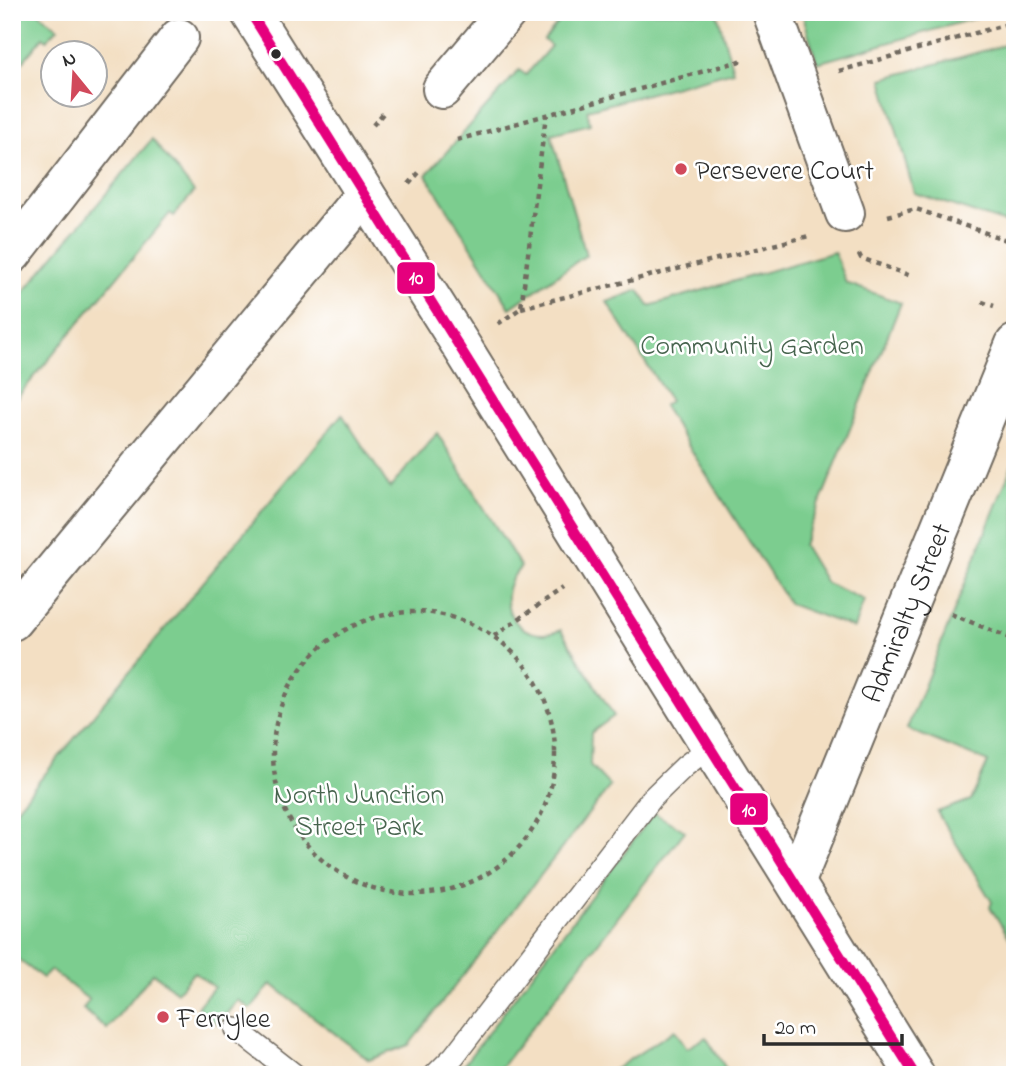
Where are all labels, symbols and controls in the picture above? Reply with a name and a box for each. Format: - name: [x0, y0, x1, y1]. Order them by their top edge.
- north arrow: [38, 38, 108, 108]
- text: N: [59, 45, 80, 75]
- unlabelled marker: [269, 47, 283, 61]
- place label: Persevere Court: [695, 152, 874, 193]
- marker: Persevere Court: [673, 161, 689, 177]
- line badge: 10: [396, 261, 436, 295]
- text: 10: [409, 266, 424, 293]
- park label: Community Garden: [640, 327, 864, 368]
- street label: Admiralty Street: [854, 518, 964, 710]
- park label: North Junction Street Park: [274, 776, 444, 849]
- line badge: 10: [729, 792, 769, 826]
- text: 10: [742, 798, 757, 825]
- place label: Ferrylee: [176, 1000, 271, 1041]
- scale bar: [764, 1003, 903, 1047]
- marker: Ferrylee: [155, 1009, 171, 1025]
- text: 20 m: [775, 1014, 816, 1044]

